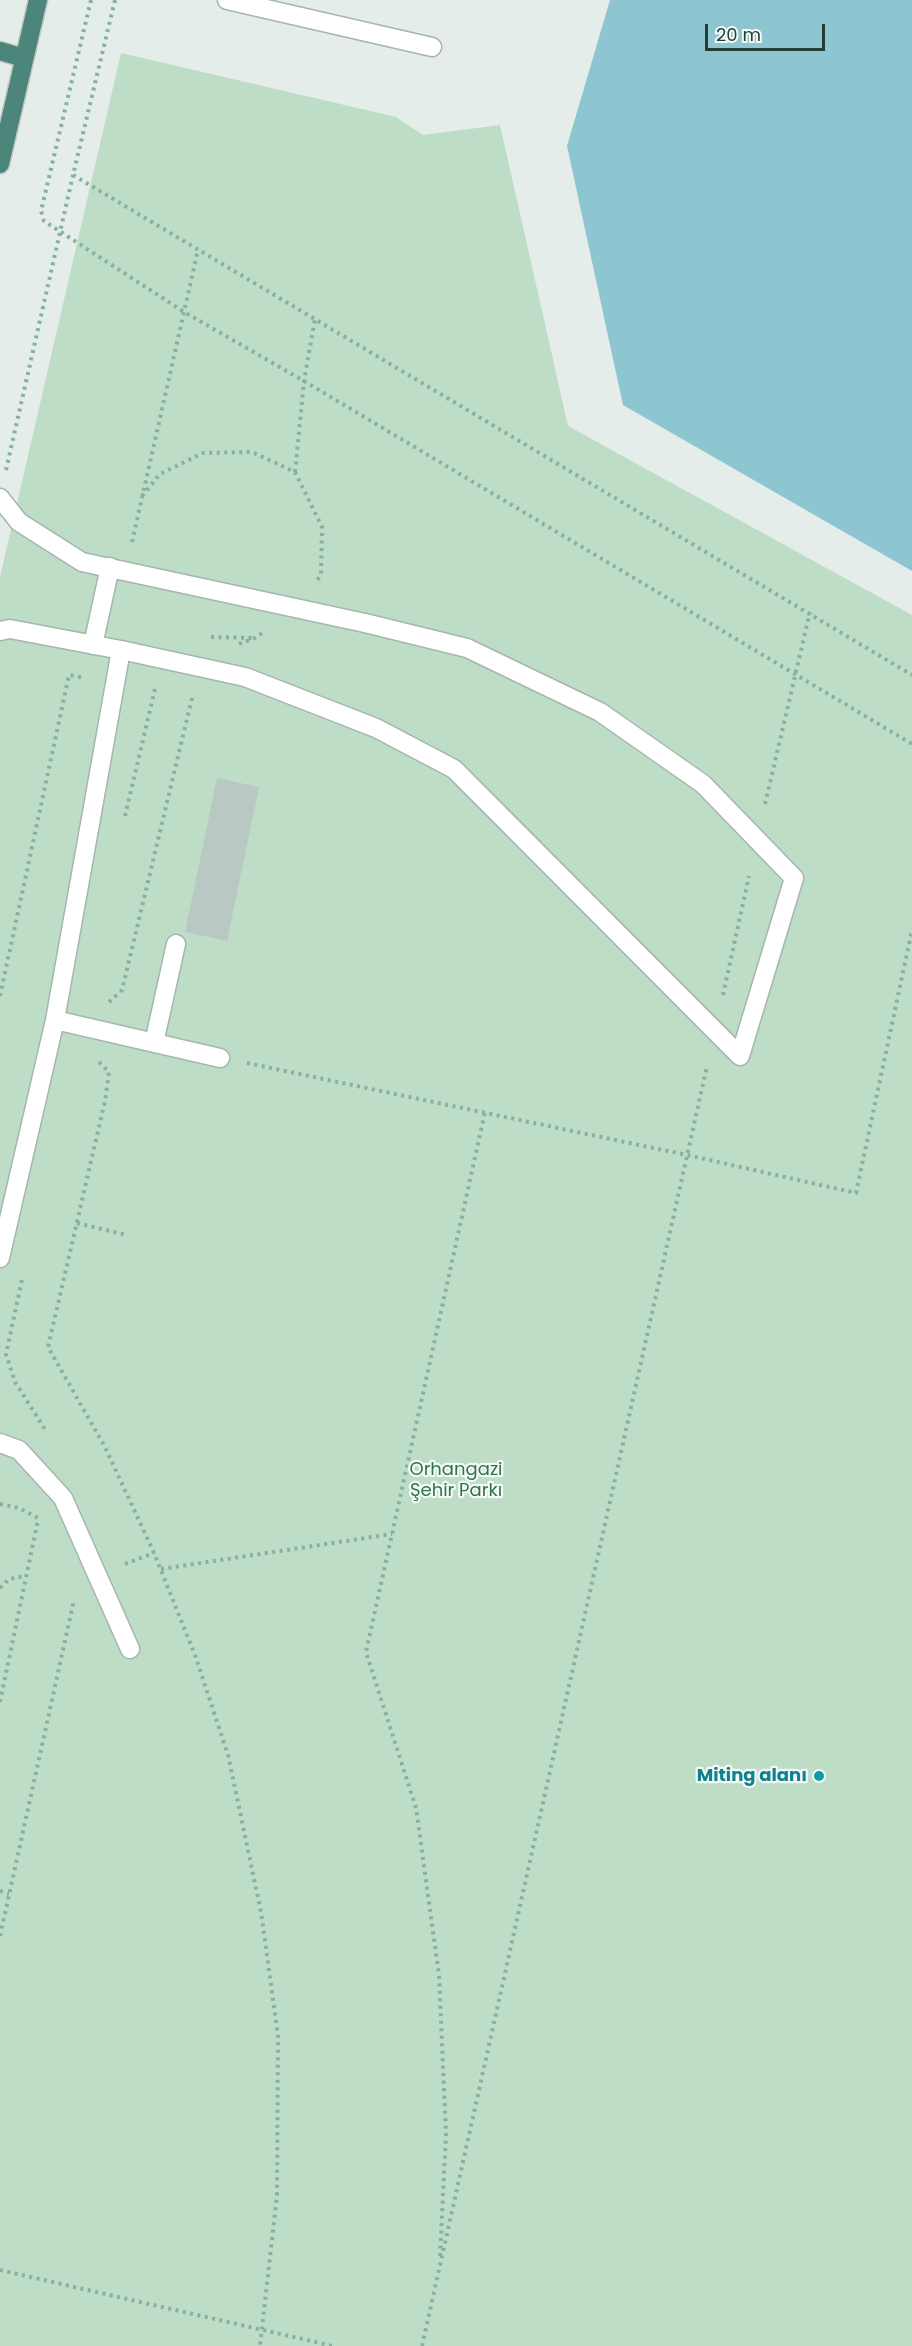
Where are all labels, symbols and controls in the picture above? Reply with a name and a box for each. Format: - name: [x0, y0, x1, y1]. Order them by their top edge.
- scale bar: [708, 12, 828, 50]
- text: 20 m: [716, 22, 761, 47]
- park label: Orhangazi Şehir Parkı: [409, 1459, 503, 1502]
- place label: Miting alanı: [697, 1765, 807, 1787]
- marker: Miting alanı: [812, 1769, 826, 1783]

